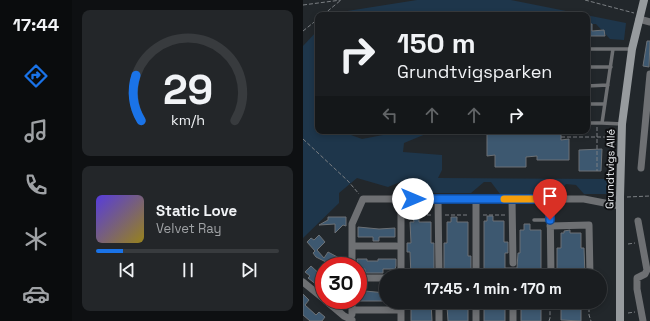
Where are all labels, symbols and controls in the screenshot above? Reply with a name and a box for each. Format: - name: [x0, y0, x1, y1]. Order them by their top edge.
- text: 17:44: [13, 13, 59, 36]
- text: 150 m: [397, 25, 476, 61]
- icon: right: [331, 28, 383, 80]
- text: Grundtvigsparken: [397, 60, 552, 83]
- icon: directions: [22, 62, 50, 90]
- text: 29: [162, 63, 213, 116]
- icon: left: [379, 104, 401, 126]
- icon: ahead: [421, 104, 443, 126]
- icon: ahead: [463, 104, 485, 126]
- icon: right: [505, 104, 527, 126]
- text: km/h: [170, 110, 205, 128]
- icon: music: [22, 117, 50, 145]
- street label: Grundtvigs Allé: [602, 129, 618, 209]
- icon: phone: [22, 171, 50, 199]
- position arrow: [392, 178, 434, 220]
- pin: [533, 179, 567, 220]
- icon: arrive: [539, 185, 561, 207]
- text: Static Love: [156, 201, 237, 220]
- text: Velvet Ray: [156, 220, 221, 237]
- icon: climate: [22, 225, 50, 253]
- speed limit sign: 30: [315, 257, 367, 309]
- icon: previous: [116, 259, 138, 281]
- icon: pause: [177, 259, 199, 281]
- icon: next: [238, 259, 260, 281]
- text: 17:45 · 1 min · 170 m: [424, 279, 562, 298]
- icon: car: [22, 280, 50, 308]

